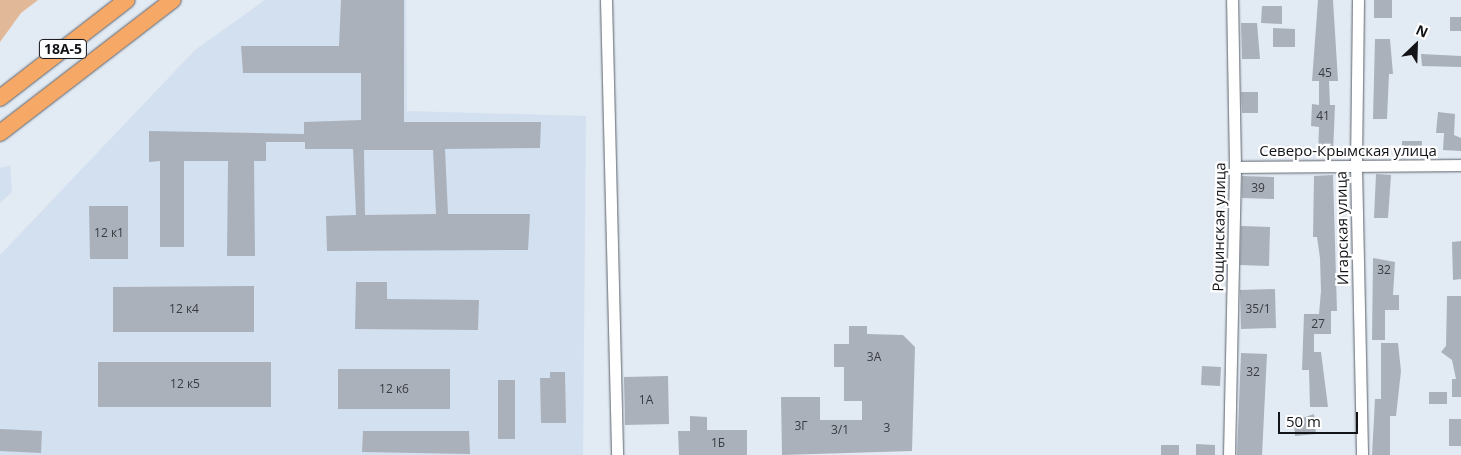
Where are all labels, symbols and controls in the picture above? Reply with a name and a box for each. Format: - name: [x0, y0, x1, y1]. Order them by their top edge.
- north arrow: [1391, 20, 1441, 70]
- text: N: [1413, 20, 1431, 42]
- road number: 18А-5: [38, 38, 88, 61]
- house number: 45: [1318, 66, 1332, 80]
- house number: 41: [1316, 109, 1330, 123]
- street label: Северо-Крымская улица: [1259, 142, 1437, 160]
- street label: Рощинская улица: [1209, 162, 1229, 292]
- street label: Игарская улица: [1332, 171, 1352, 285]
- house number: 39: [1251, 181, 1265, 195]
- house number: 12 к1: [94, 226, 124, 240]
- house number: 32: [1377, 263, 1391, 277]
- house number: 12 к4: [169, 302, 199, 316]
- house number: 35/1: [1246, 302, 1270, 316]
- house number: 27: [1311, 317, 1325, 331]
- house number: 3А: [867, 350, 881, 364]
- house number: 32: [1246, 365, 1260, 379]
- house number: 12 к5: [170, 377, 200, 391]
- house number: 12 к6: [379, 382, 409, 396]
- house number: 1А: [639, 393, 653, 407]
- scale bar: [1281, 402, 1361, 434]
- text: 50 m: [1286, 411, 1321, 431]
- house number: 3Г: [794, 419, 808, 433]
- house number: 3: [884, 421, 890, 435]
- house number: 3/1: [831, 423, 849, 437]
- house number: 1Б: [711, 436, 725, 450]

